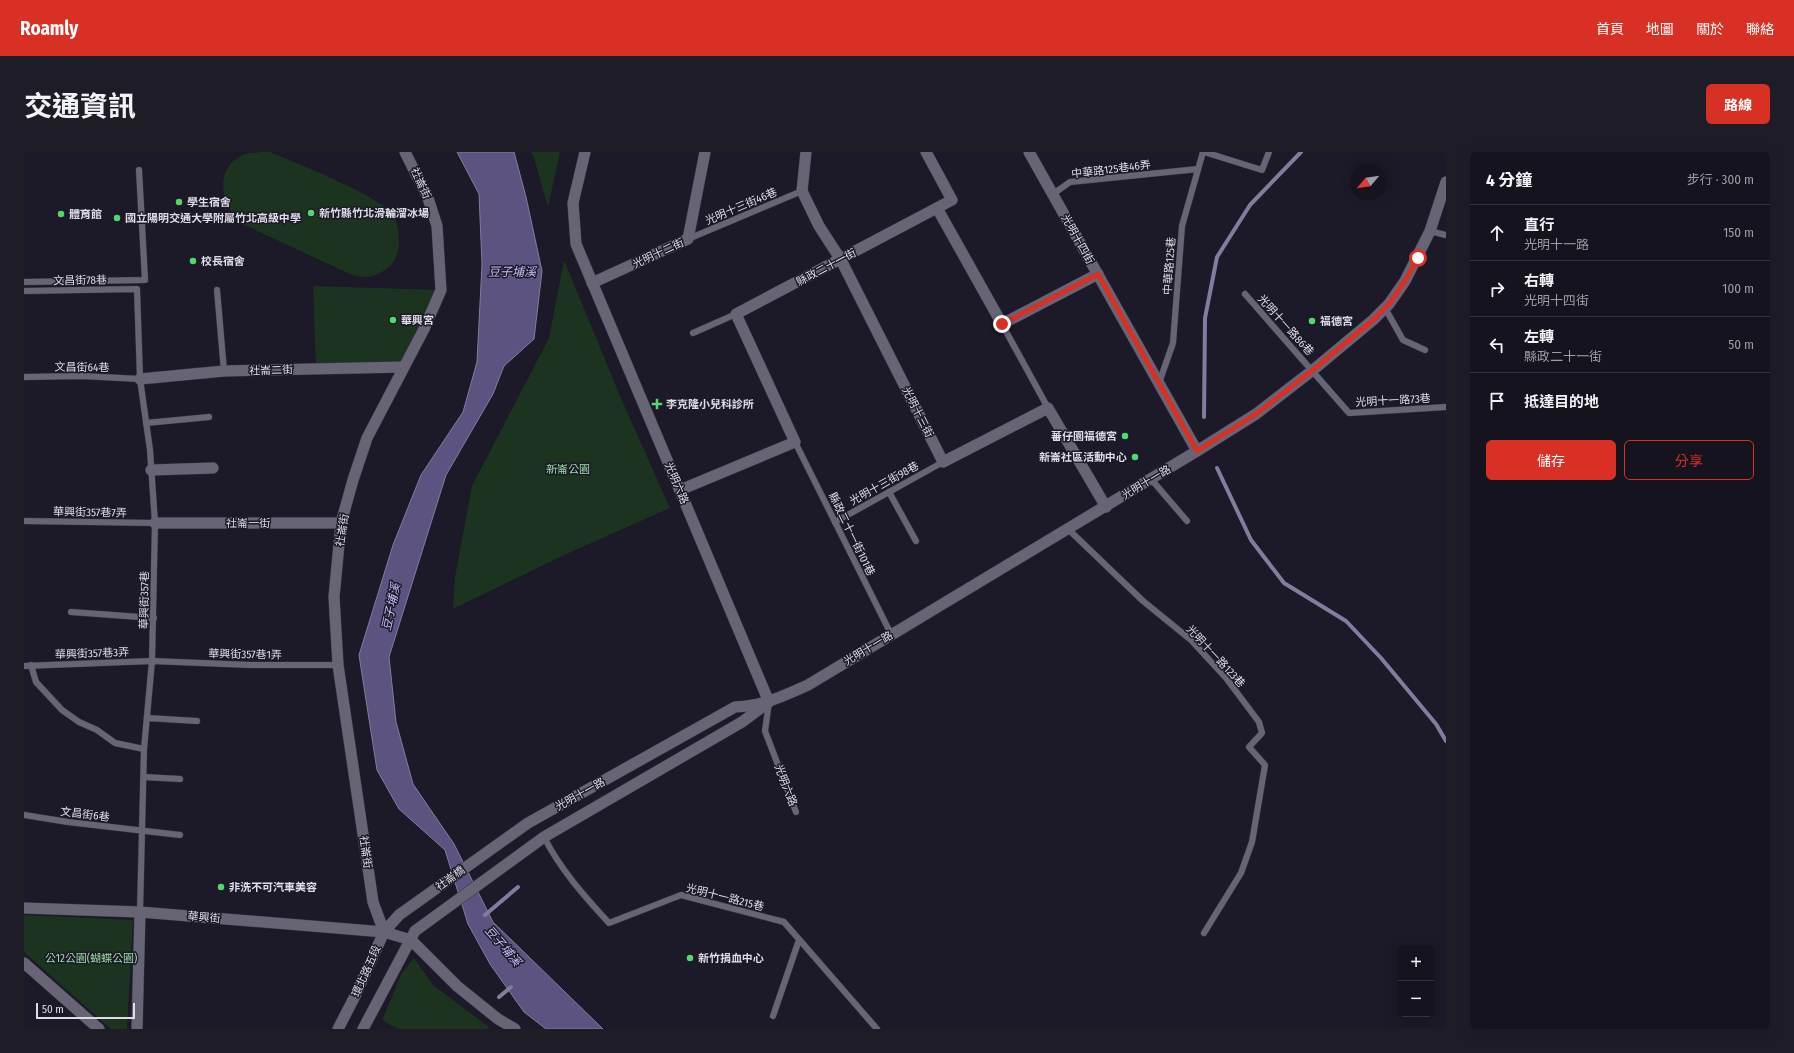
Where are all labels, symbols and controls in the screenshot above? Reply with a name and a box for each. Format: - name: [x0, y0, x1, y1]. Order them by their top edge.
- text: Roamly: [20, 17, 78, 40]
- text: 首頁: [1596, 21, 1624, 38]
- text: 地圖: [1646, 21, 1674, 38]
- text: 關於: [1696, 21, 1724, 38]
- text: 聯絡: [1746, 21, 1774, 38]
- button: 路線: [1706, 84, 1770, 124]
- text: 交通資訊: [24, 90, 136, 123]
- street label: 中華路125巷46弄: [1071, 158, 1152, 181]
- north arrow: [1350, 164, 1386, 200]
- street label: 社崙街: [408, 166, 433, 201]
- text: 4 分鐘: [1486, 170, 1532, 191]
- text: 步行 · 300 m: [1687, 172, 1754, 187]
- street label: 光明十三街46巷: [703, 185, 779, 227]
- place label: 學生宿舍: [187, 196, 231, 209]
- marker: 學生宿舍: [174, 197, 184, 207]
- place label: 新竹縣竹北滑輪溜冰場: [319, 207, 429, 220]
- place label: 體育館: [69, 208, 102, 221]
- marker: 新竹縣竹北滑輪溜冰場: [306, 208, 316, 218]
- marker: 體育館: [56, 209, 66, 219]
- place label: 國立陽明交通大學附屬竹北高級中學: [125, 212, 301, 225]
- street label: 光明十四街: [1059, 212, 1097, 266]
- marker: 國立陽明交通大學附屬竹北高級中學: [112, 213, 122, 223]
- text: 直行: [1524, 216, 1554, 234]
- icon: ahead: [1486, 222, 1508, 244]
- text: 150 m: [1723, 225, 1754, 240]
- street label: 光明十二街: [631, 236, 686, 271]
- street label: 中華路125巷: [1161, 237, 1178, 296]
- text: 光明十一路: [1524, 237, 1589, 252]
- street label: 縣政二十一街: [794, 246, 858, 289]
- route start: [1409, 249, 1427, 267]
- place label: 校長宿舍: [201, 255, 245, 268]
- marker: 校長宿舍: [188, 256, 198, 266]
- water label: 豆子埔溪: [488, 265, 538, 279]
- text: 右轉: [1524, 272, 1554, 290]
- street label: 文昌街78巷: [53, 274, 107, 287]
- icon: right: [1486, 278, 1508, 300]
- text: 100 m: [1722, 281, 1754, 296]
- street label: 光明十一路86巷: [1255, 292, 1316, 358]
- text: 光明十四街: [1524, 293, 1589, 308]
- place label: 華興宮: [401, 314, 434, 327]
- marker: 華興宮: [388, 315, 398, 325]
- route end: [993, 315, 1011, 333]
- place label: 福德宮: [1320, 315, 1353, 328]
- marker: 福德宮: [1307, 316, 1317, 326]
- text: 左轉: [1524, 328, 1554, 346]
- icon: left: [1486, 334, 1508, 356]
- text: 50 m: [1728, 337, 1754, 352]
- text: 縣政二十一街: [1524, 349, 1602, 364]
- street label: 文昌街64巷: [54, 361, 109, 374]
- street label: 社崙二街: [249, 363, 293, 378]
- street label: 光明十三街: [899, 385, 936, 440]
- icon: arrive: [1486, 390, 1508, 412]
- street label: 光明十一路73巷: [1355, 392, 1431, 409]
- text: 抵達目的地: [1524, 393, 1599, 411]
- marker: 李克隆小兒科診所: [651, 398, 663, 410]
- place label: 李克隆小兒科診所: [666, 398, 754, 411]
- place label: 蕃仔園福德宮: [1051, 430, 1117, 443]
- marker: 蕃仔園福德宮: [1120, 431, 1130, 441]
- button: 儲存: [1486, 440, 1616, 480]
- button: 分享: [1624, 440, 1754, 480]
- place label: 新崙社區活動中心: [1039, 451, 1127, 464]
- marker: 新崙社區活動中心: [1130, 452, 1140, 462]
- street label: 光明十三街98巷: [847, 459, 921, 508]
- street label: 光明六路: [662, 460, 691, 506]
- park label: 新崙公園: [546, 463, 590, 476]
- street label: 光明十一路: [1119, 463, 1173, 502]
- street label: 縣政二十一街101巷: [826, 490, 877, 578]
- street label: 華興街357巷7弄: [53, 505, 127, 520]
- street label: 社崙街: [333, 513, 351, 547]
- street label: 社崙一街: [226, 517, 270, 530]
- street label: 華興街357巷: [137, 571, 152, 629]
- water label: 豆子埔溪: [379, 580, 403, 632]
- street label: 光明十一路123巷: [1184, 623, 1248, 690]
- street label: 光明十一路: [841, 629, 895, 668]
- street label: 華興街357巷3弄: [55, 646, 129, 661]
- street label: 華興街357巷1弄: [208, 647, 282, 662]
- street label: 光明六路: [772, 762, 799, 808]
- street label: 光明十一路: [553, 775, 607, 813]
- street label: 文昌街6巷: [60, 805, 110, 824]
- street label: 社崙街: [357, 835, 374, 869]
- street label: 社崙橋: [433, 863, 467, 893]
- place label: 非洗不可汽車美容: [229, 881, 317, 894]
- marker: 非洗不可汽車美容: [216, 882, 226, 892]
- street label: 光明十一路215巷: [685, 882, 765, 913]
- street label: 華興街: [187, 910, 221, 925]
- water label: 豆子埔溪: [482, 923, 525, 970]
- street label: 環北路五段: [349, 943, 384, 999]
- map controls: [1398, 945, 1434, 1017]
- button: +: [1398, 945, 1434, 981]
- park label: 公12公園(蝴蝶公園): [45, 952, 137, 965]
- place label: 新竹捐血中心: [698, 952, 764, 965]
- marker: 新竹捐血中心: [685, 953, 695, 963]
- button: −: [1398, 981, 1434, 1017]
- scale bar: [36, 1001, 135, 1020]
- text: 50 m: [42, 1003, 64, 1016]

